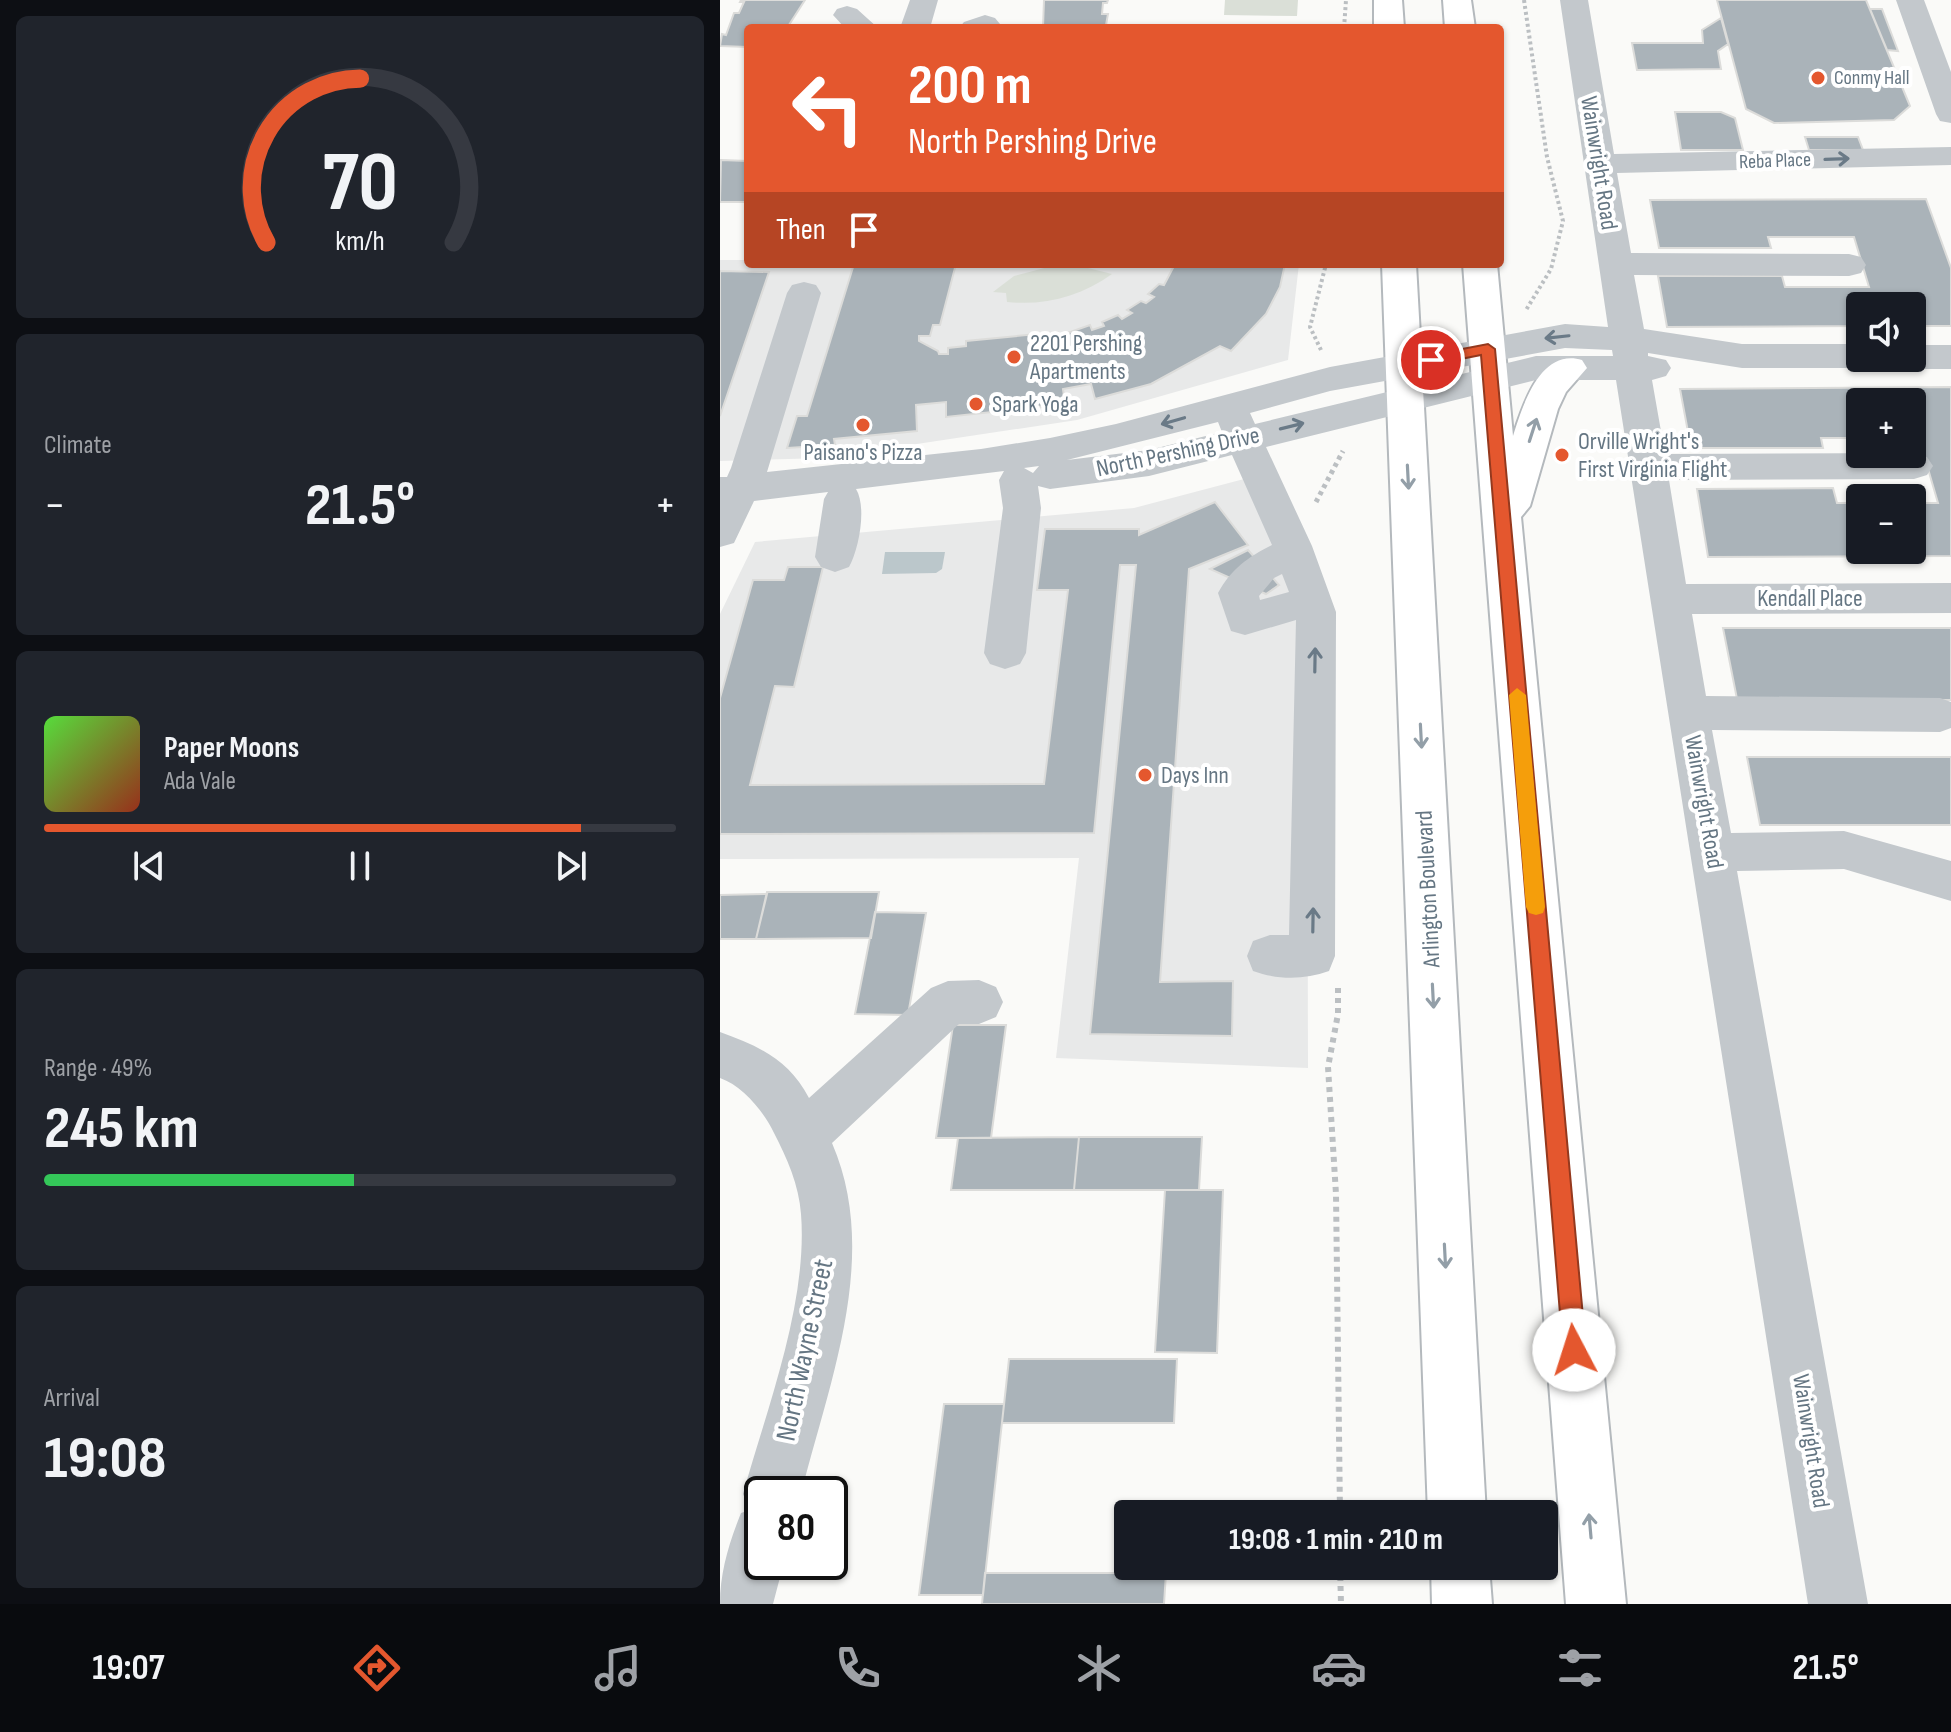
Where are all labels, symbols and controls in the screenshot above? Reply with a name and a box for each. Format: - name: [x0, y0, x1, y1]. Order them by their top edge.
- text: 200 m: [908, 53, 1032, 120]
- icon: left: [776, 56, 880, 160]
- place label: Conmy Hall: [1834, 66, 1909, 90]
- marker: Conmy Hall: [1809, 69, 1827, 87]
- street label: Wainwright Road: [1574, 94, 1624, 232]
- text: North Pershing Drive: [908, 121, 1157, 164]
- text: 70: [322, 133, 398, 233]
- street label: Reba Place: [1739, 148, 1811, 174]
- one-way arrow: [1823, 152, 1850, 167]
- icon: arrive: [842, 208, 886, 252]
- text: Then: [776, 212, 826, 248]
- text: km/h: [335, 224, 385, 259]
- map controls: [1846, 292, 1926, 564]
- button: sound: [1846, 292, 1926, 372]
- pin: [1397, 326, 1465, 394]
- place label: 2201 Pershing Apartments: [1029, 329, 1142, 386]
- one-way arrow: [1544, 330, 1571, 345]
- icon: arrive: [1409, 338, 1453, 382]
- marker: 2201 Pershing Apartments: [1005, 348, 1023, 366]
- button: +: [1846, 388, 1926, 468]
- place label: Spark Yoga: [992, 390, 1078, 419]
- marker: Spark Yoga: [967, 395, 985, 413]
- one-way arrow: [1161, 414, 1187, 429]
- marker: Paisano's Pizza: [854, 416, 872, 434]
- one-way arrow: [1527, 417, 1542, 442]
- one-way arrow: [1278, 418, 1304, 433]
- street label: North Pershing Drive: [1094, 421, 1262, 483]
- place label: Orville Wright's First Virginia Flight: [1578, 427, 1727, 484]
- text: Climate: [44, 430, 112, 461]
- place label: Paisano's Pizza: [804, 438, 922, 467]
- marker: Orville Wright's First Virginia Flight: [1553, 446, 1571, 464]
- one-way arrow: [1401, 463, 1416, 490]
- text: 21.5°: [305, 470, 415, 542]
- text: −: [44, 479, 66, 532]
- text: +: [654, 479, 676, 532]
- button: −: [1846, 484, 1926, 564]
- street label: Kendall Place: [1757, 584, 1863, 613]
- one-way arrow: [1307, 647, 1323, 674]
- one-way arrow: [1413, 722, 1428, 749]
- text: Paper Moons: [164, 730, 299, 766]
- street label: Wainwright Road: [1678, 733, 1730, 871]
- place label: Days Inn: [1161, 761, 1229, 790]
- text: Ada Vale: [164, 766, 236, 797]
- marker: Days Inn: [1136, 766, 1154, 784]
- street label: Arlington Boulevard: [1409, 810, 1447, 969]
- icon: previous: [127, 844, 171, 888]
- icon: pause: [338, 844, 382, 888]
- icon: next: [549, 844, 593, 888]
- one-way arrow: [1305, 907, 1320, 934]
- one-way arrow: [1426, 982, 1441, 1009]
- text: Range · 49%: [44, 1053, 152, 1084]
- text: 245 km: [44, 1093, 199, 1165]
- one-way arrow: [1438, 1242, 1453, 1269]
- street label: North Wayne Street: [770, 1256, 840, 1444]
- position arrow: [1532, 1308, 1616, 1392]
- street label: Wainwright Road: [1786, 1372, 1836, 1510]
- text: Arrival: [44, 1383, 100, 1414]
- text: 19:08: [44, 1423, 166, 1495]
- speed limit sign: 80: [744, 1476, 848, 1580]
- one-way arrow: [1582, 1513, 1597, 1540]
- text: 19:08 · 1 min · 210 m: [1229, 1522, 1443, 1558]
- icon: directions: [349, 1640, 405, 1696]
- icon: music: [590, 1640, 646, 1696]
- icon: phone: [830, 1640, 886, 1696]
- icon: climate: [1071, 1640, 1127, 1696]
- icon: car: [1311, 1640, 1367, 1696]
- icon: filters: [1552, 1640, 1608, 1696]
- text: 19:07: [92, 1647, 164, 1690]
- text: 21.5°: [1793, 1647, 1859, 1690]

